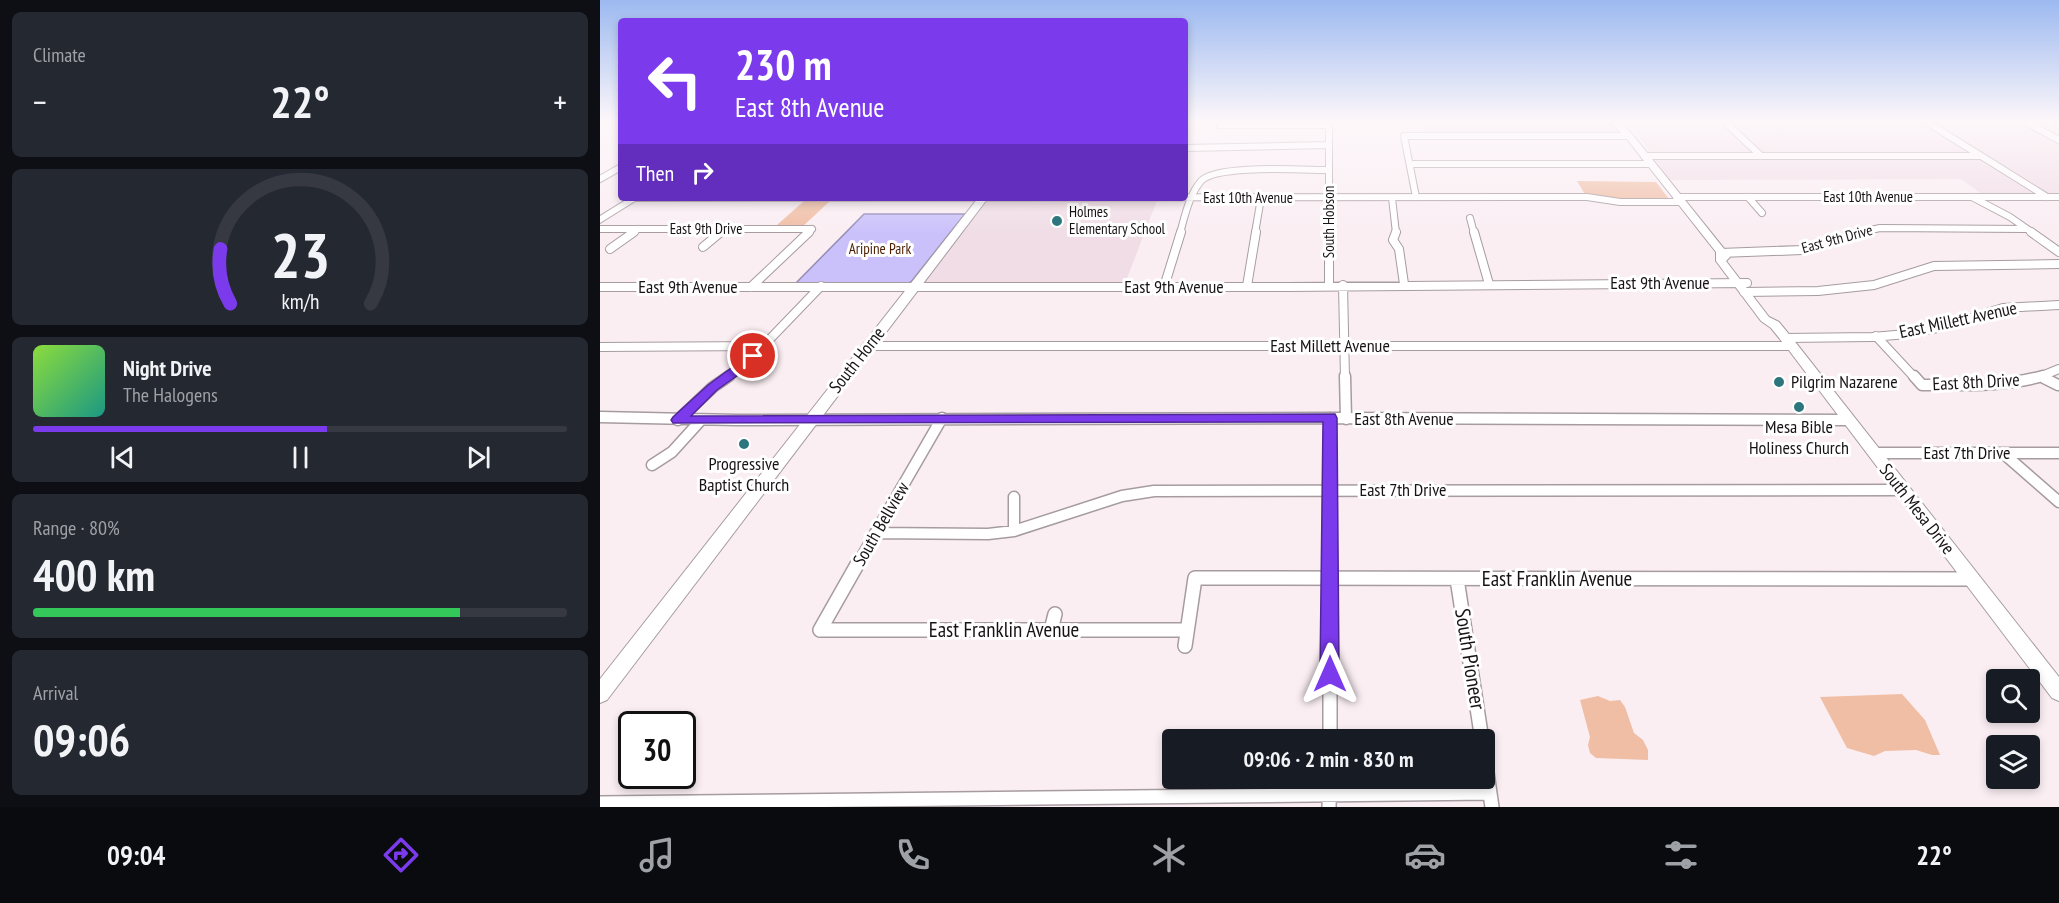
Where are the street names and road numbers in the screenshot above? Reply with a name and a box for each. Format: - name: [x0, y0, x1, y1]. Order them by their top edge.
- street label: South Hobson: [1319, 186, 1338, 258]
- street label: East 10th Avenue: [1823, 187, 1913, 206]
- street label: East 10th Avenue: [1203, 188, 1293, 207]
- street label: East 9th Drive: [670, 219, 742, 238]
- street label: East 9th Drive: [1799, 220, 1874, 257]
- street label: East 9th Avenue: [1610, 271, 1710, 294]
- street label: East 9th Avenue: [638, 275, 738, 298]
- street label: East 9th Avenue: [1124, 275, 1224, 298]
- street label: East Millett Avenue: [1897, 296, 2019, 343]
- street label: South Horne: [824, 322, 890, 397]
- street label: East Millett Avenue: [1270, 334, 1390, 357]
- street label: East 8th Drive: [1932, 368, 2020, 395]
- street label: East 8th Avenue: [1354, 407, 1454, 430]
- street label: East 7th Drive: [1923, 441, 2011, 464]
- street label: South Mesa Drive: [1875, 459, 1960, 559]
- street label: South Bellview: [847, 477, 914, 570]
- street label: East 7th Drive: [1359, 478, 1447, 501]
- street label: East Franklin Avenue: [1482, 565, 1632, 592]
- street label: South Pioneer: [1449, 606, 1492, 712]
- street label: East Franklin Avenue: [929, 616, 1079, 643]

